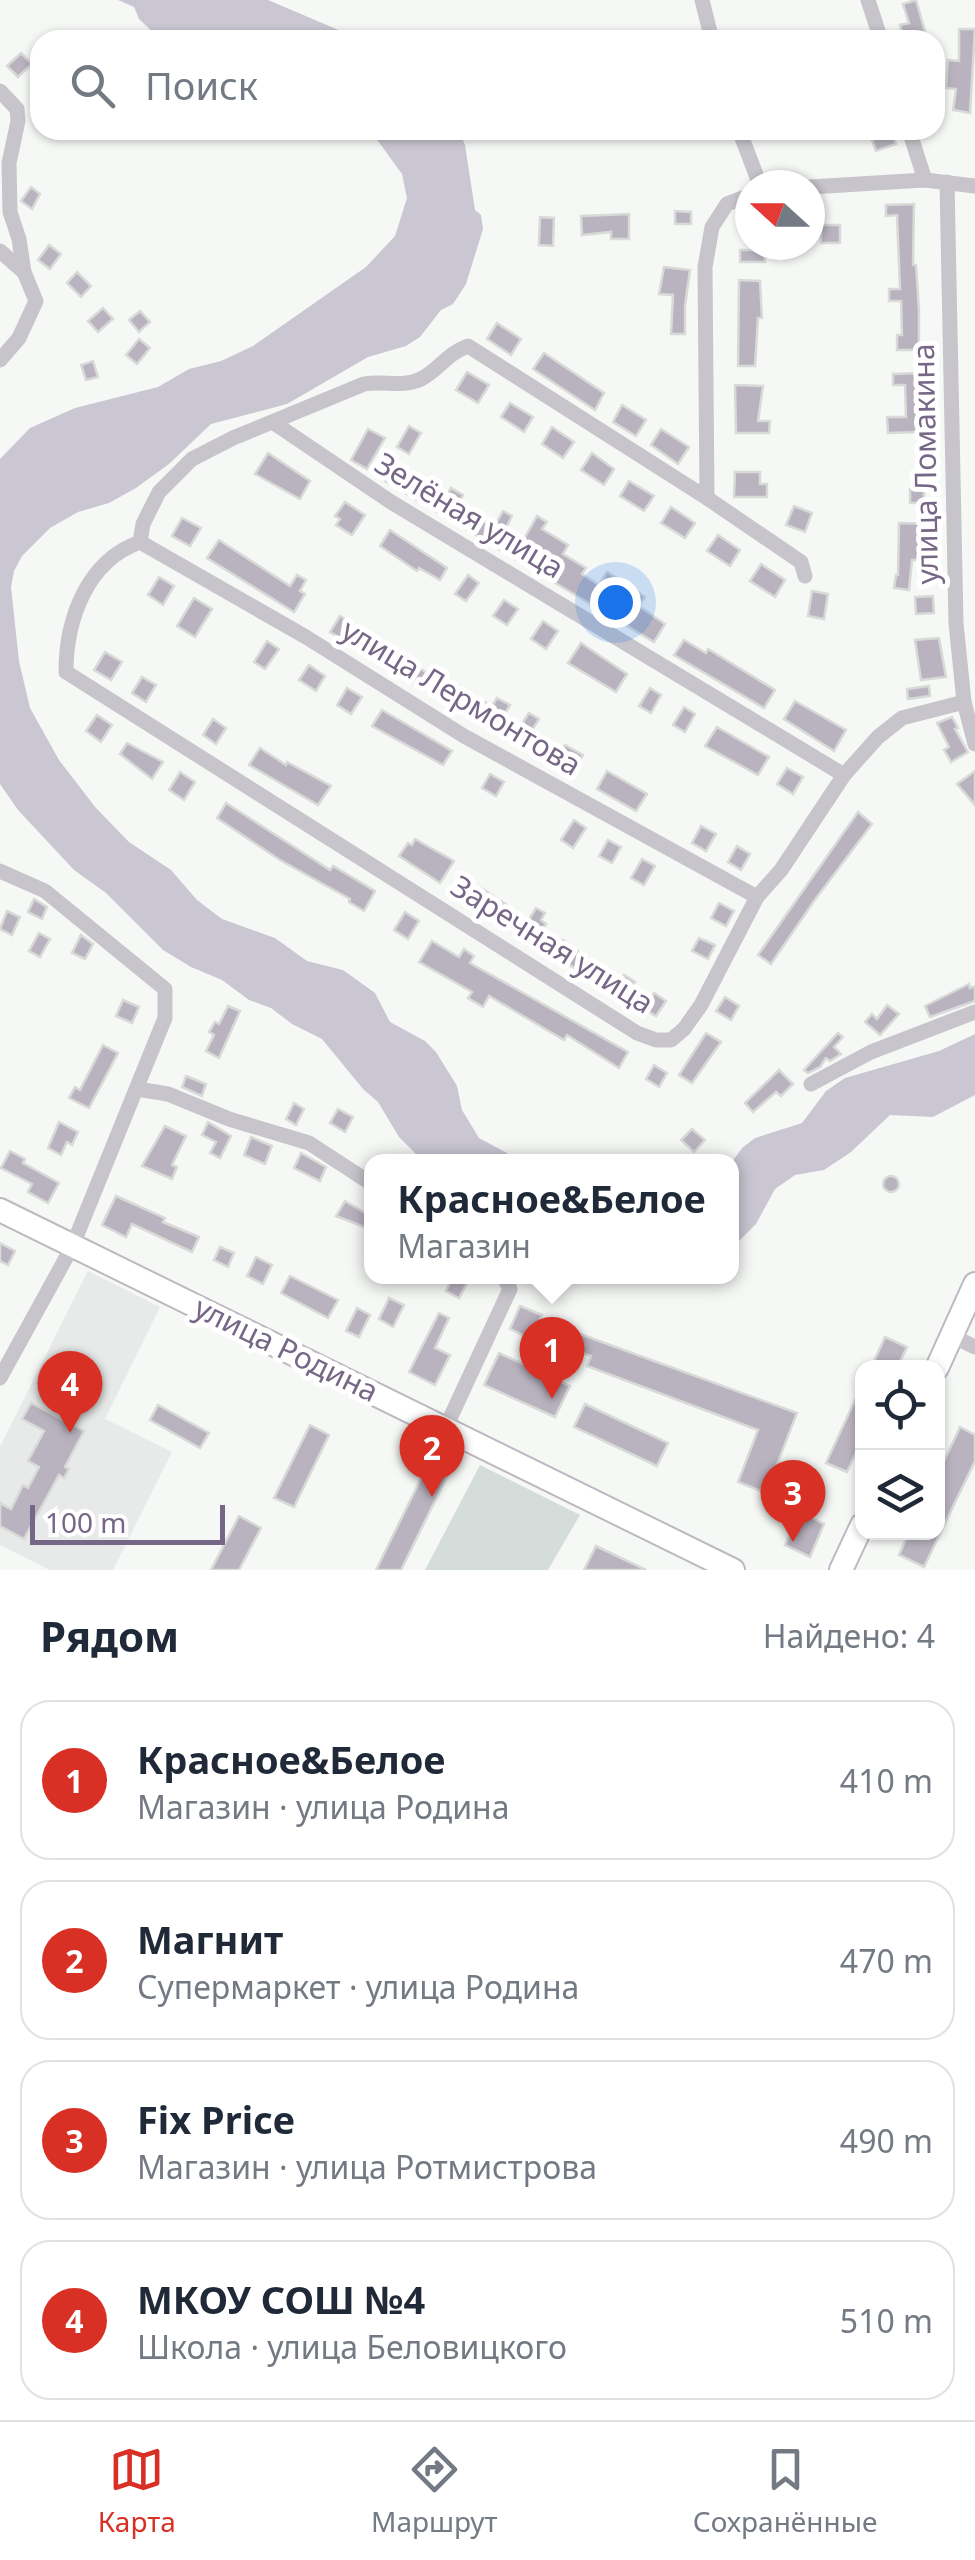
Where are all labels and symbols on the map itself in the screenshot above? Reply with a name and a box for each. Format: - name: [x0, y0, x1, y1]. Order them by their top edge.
- north arrow: [735, 170, 825, 260]
- street label: улица Ломакина: [902, 343, 947, 585]
- street label: Зелёная улица: [368, 442, 572, 587]
- your location: [590, 577, 641, 628]
- street label: улица Лермонтова: [334, 609, 589, 785]
- street label: Заречная улица: [444, 865, 662, 1022]
- street label: улица Родина: [188, 1286, 386, 1411]
- pin: 1: [520, 1316, 584, 1399]
- pin: 4: [38, 1350, 102, 1433]
- pin: 2: [400, 1414, 464, 1497]
- pin: 3: [760, 1460, 826, 1542]
- scale bar: [30, 1500, 225, 1544]

